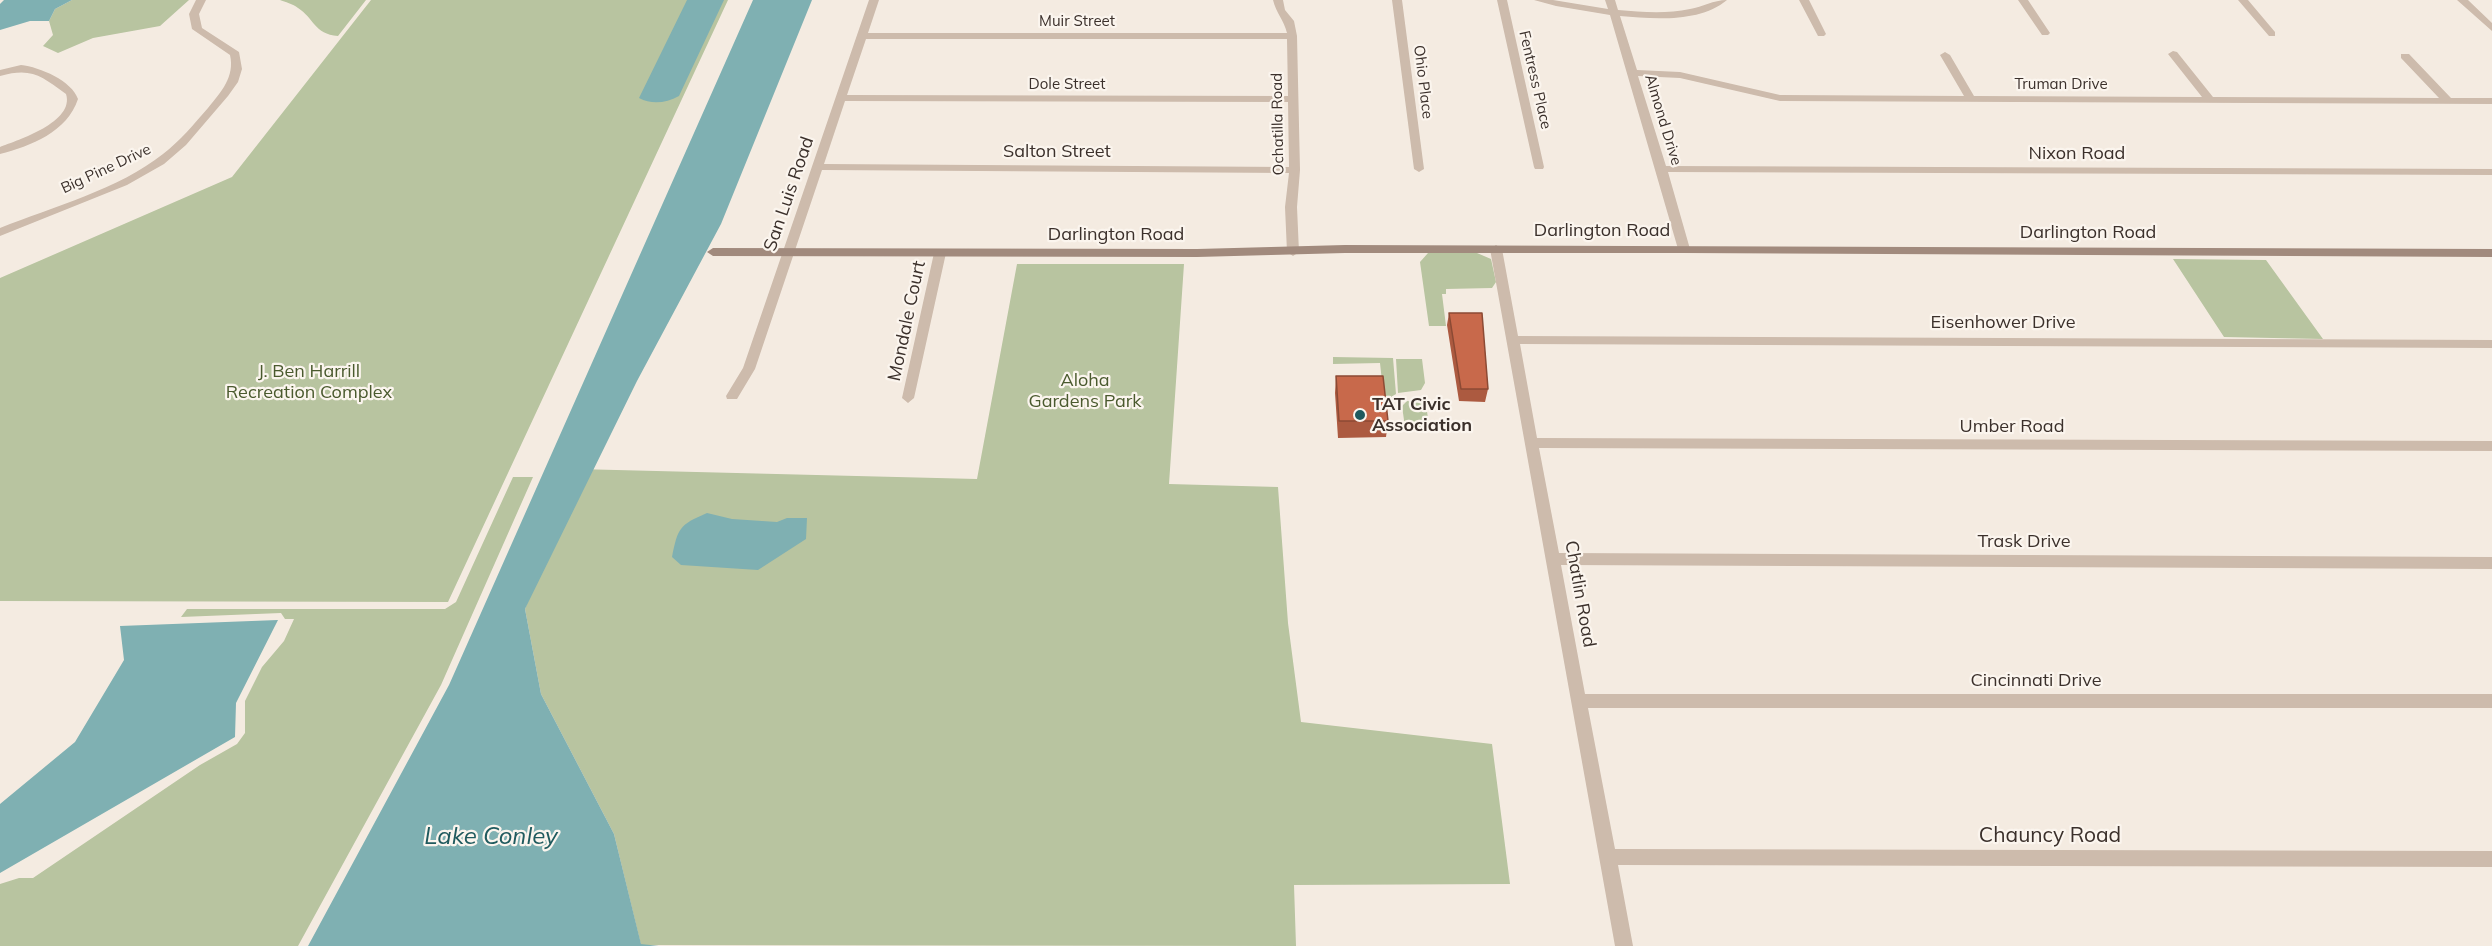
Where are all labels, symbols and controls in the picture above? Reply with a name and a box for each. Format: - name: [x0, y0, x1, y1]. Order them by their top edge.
- street label: Muir Street: [1039, 12, 1115, 30]
- street label: Fentress Place: [1515, 29, 1555, 131]
- street label: Ohio Place: [1410, 44, 1436, 120]
- street label: Almond Drive: [1641, 72, 1685, 168]
- street label: Ochatilla Road: [1268, 73, 1288, 175]
- street label: Dole Street: [1029, 75, 1105, 93]
- street label: Truman Drive: [2014, 75, 2108, 93]
- street label: San Luis Road: [759, 134, 819, 254]
- street label: Big Pine Drive: [58, 140, 154, 198]
- street label: Salton Street: [1003, 141, 1111, 163]
- street label: Nixon Road: [2029, 143, 2125, 165]
- street label: Darlington Road: [1534, 220, 1670, 242]
- street label: Darlington Road: [2020, 222, 2156, 244]
- street label: Darlington Road: [1048, 224, 1184, 246]
- street label: Mondale Court: [884, 259, 930, 383]
- street label: Eisenhower Drive: [1931, 312, 2075, 334]
- park label: J. Ben Harrill Recreation Complex: [226, 361, 392, 404]
- park label: Aloha Gardens Park: [1028, 370, 1142, 412]
- place label: TAT Civic Association: [1372, 394, 1472, 436]
- marker: TAT Civic Association: [1353, 408, 1367, 422]
- street label: Umber Road: [1960, 416, 2064, 438]
- street label: Trask Drive: [1977, 531, 2071, 553]
- street label: Chatlin Road: [1560, 539, 1600, 649]
- street label: Cincinnati Drive: [1971, 670, 2101, 692]
- water label: Lake Conley: [424, 823, 558, 851]
- street label: Chauncy Road: [1979, 823, 2121, 849]

